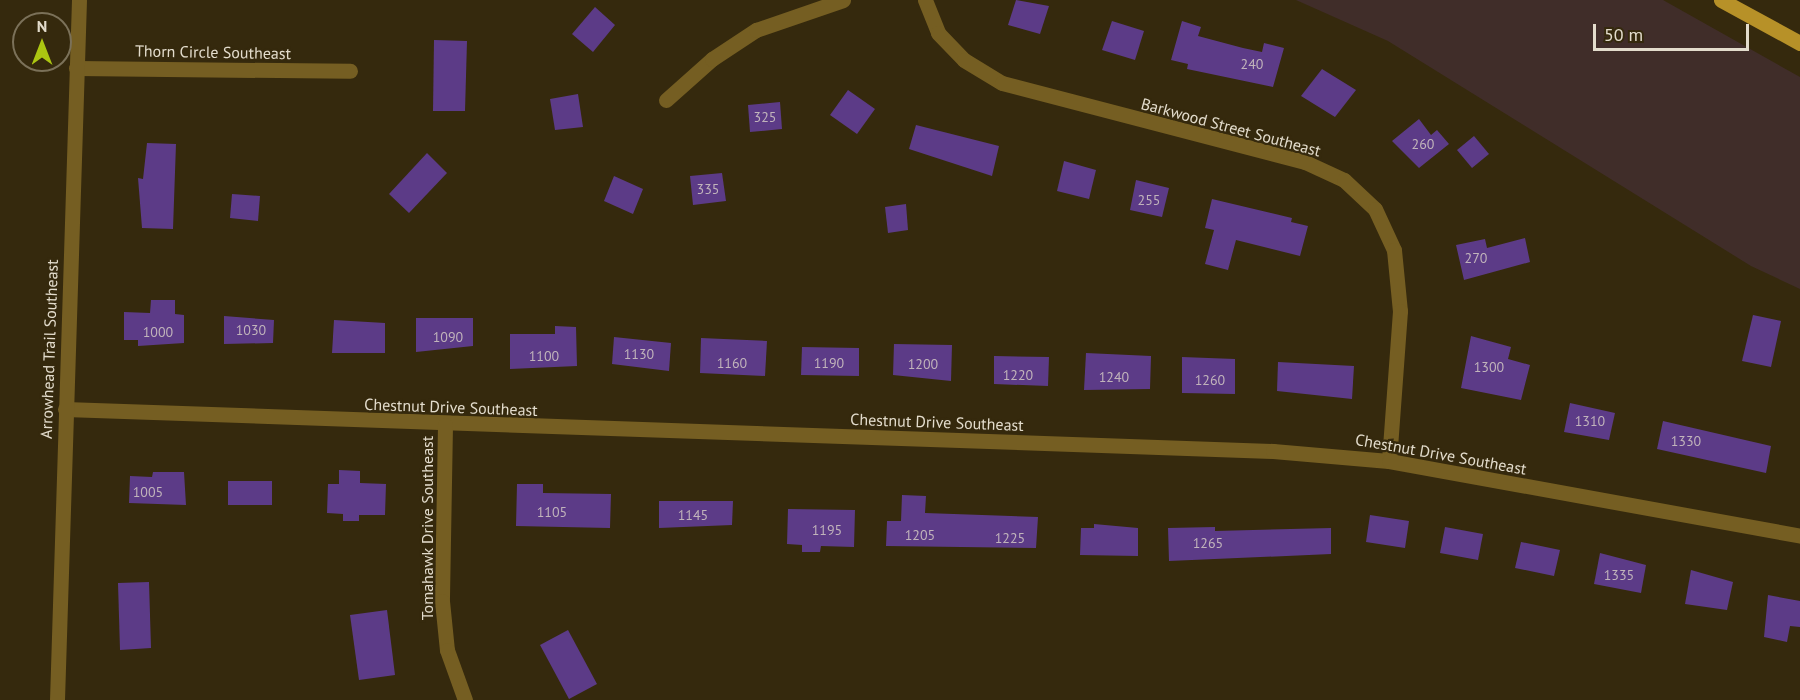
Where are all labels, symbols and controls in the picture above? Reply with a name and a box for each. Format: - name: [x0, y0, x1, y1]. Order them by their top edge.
- north arrow: [12, 12, 72, 72]
- scale bar: [1596, 12, 1752, 50]
- text: N: [37, 16, 47, 36]
- text: 50 m: [1604, 23, 1643, 46]
- street label: Thorn Circle Southeast: [135, 41, 291, 63]
- house number: 240: [1241, 56, 1263, 72]
- street label: Barkwood Street Southeast: [1139, 94, 1323, 160]
- house number: 325: [754, 109, 776, 125]
- house number: 260: [1412, 136, 1434, 152]
- house number: 335: [697, 181, 719, 197]
- house number: 255: [1138, 192, 1160, 208]
- house number: 270: [1465, 250, 1487, 266]
- street label: Arrowhead Trail Southeast: [36, 259, 62, 439]
- house number: 1030: [236, 322, 266, 338]
- house number: 1000: [143, 324, 173, 340]
- house number: 1090: [433, 329, 463, 345]
- house number: 1130: [624, 346, 654, 362]
- house number: 1100: [529, 348, 559, 364]
- house number: 1160: [717, 355, 747, 371]
- house number: 1190: [814, 355, 844, 371]
- house number: 1200: [908, 356, 938, 372]
- house number: 1300: [1474, 359, 1504, 375]
- house number: 1220: [1003, 367, 1033, 383]
- house number: 1240: [1099, 369, 1129, 385]
- house number: 1260: [1195, 372, 1225, 388]
- street label: Chestnut Drive Southeast: [364, 394, 538, 420]
- street label: Chestnut Drive Southeast: [850, 409, 1024, 435]
- house number: 1310: [1575, 413, 1605, 429]
- street label: Chestnut Drive Southeast: [1354, 429, 1528, 479]
- house number: 1330: [1671, 433, 1701, 449]
- street label: Tomahawk Drive Southeast: [417, 436, 437, 620]
- house number: 1005: [133, 484, 163, 500]
- house number: 1105: [537, 504, 567, 520]
- house number: 1145: [678, 507, 708, 523]
- house number: 1195: [812, 522, 842, 538]
- house number: 1205: [905, 527, 935, 543]
- house number: 1225: [995, 530, 1025, 546]
- house number: 1265: [1193, 535, 1223, 551]
- house number: 1335: [1604, 567, 1634, 583]

